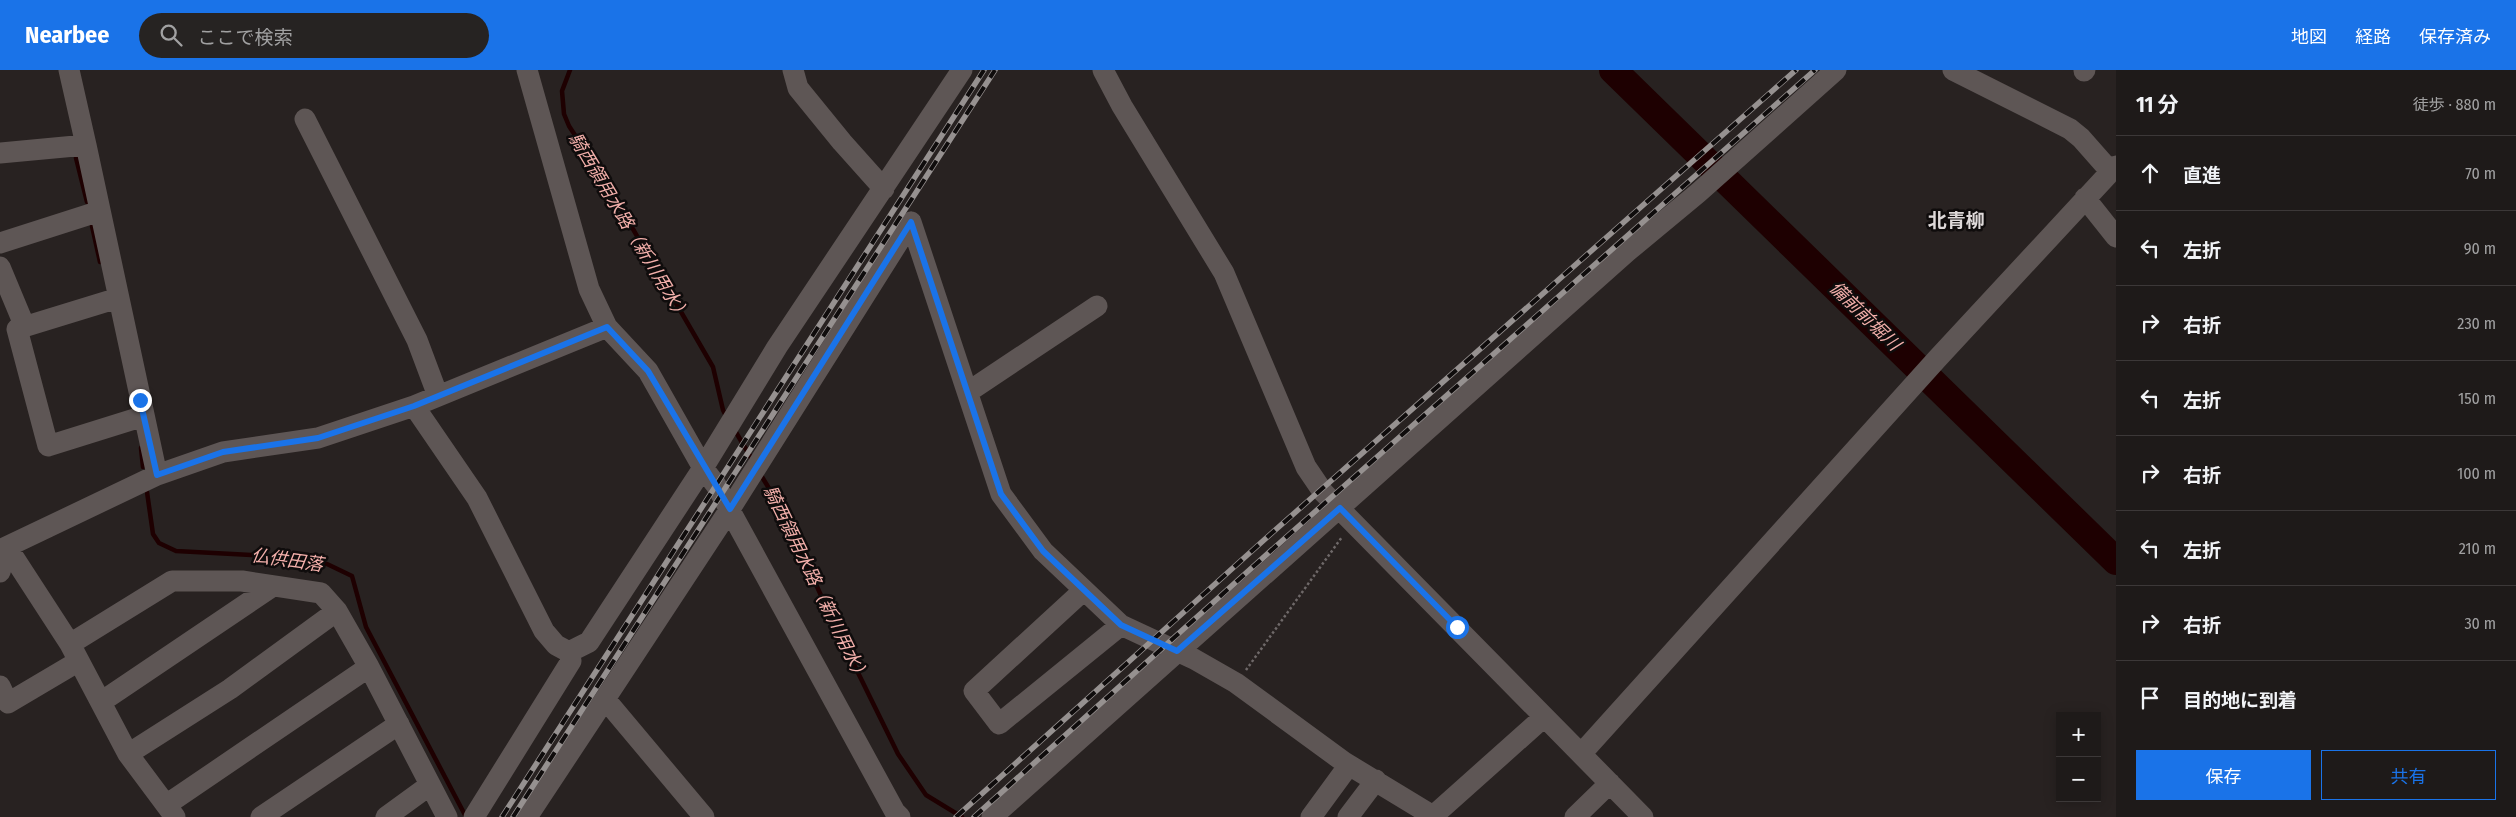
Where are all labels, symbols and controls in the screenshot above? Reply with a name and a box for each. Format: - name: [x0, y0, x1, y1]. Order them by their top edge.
- search box: [139, 13, 489, 58]
- text: Nearbee: [25, 21, 109, 49]
- icon: search: [157, 21, 185, 49]
- text: ここで検索: [197, 26, 292, 49]
- text: 地図: [2291, 26, 2327, 48]
- text: 経路: [2355, 26, 2391, 48]
- text: 保存済み: [2419, 26, 2491, 48]
- text: 11 分: [2136, 92, 2179, 118]
- text: 徒歩 · 880 m: [2413, 95, 2496, 114]
- water label: 騎西領用水路（新川用水）: [564, 129, 694, 325]
- icon: ahead: [2136, 159, 2164, 187]
- text: 直進: [2183, 164, 2221, 187]
- text: 70 m: [2465, 164, 2496, 183]
- district label: 北青柳: [1927, 209, 1985, 232]
- icon: left: [2136, 234, 2164, 262]
- text: 左折: [2183, 239, 2221, 262]
- text: 90 m: [2464, 239, 2496, 258]
- water label: 備前前堀川: [1825, 277, 1906, 357]
- icon: right: [2136, 309, 2164, 337]
- text: 右折: [2183, 314, 2221, 337]
- text: 230 m: [2457, 314, 2496, 333]
- icon: left: [2136, 384, 2164, 412]
- route end: [129, 389, 152, 412]
- text: 左折: [2183, 389, 2221, 412]
- text: 150 m: [2458, 389, 2496, 408]
- icon: right: [2136, 459, 2164, 487]
- text: 右折: [2183, 464, 2221, 487]
- text: 100 m: [2457, 464, 2496, 483]
- water label: 騎西領用水路（新川用水）: [759, 482, 873, 686]
- icon: left: [2136, 534, 2164, 562]
- text: 左折: [2183, 539, 2221, 562]
- text: 210 m: [2459, 539, 2496, 558]
- water label: 仏供田落: [250, 544, 327, 576]
- icon: right: [2136, 609, 2164, 637]
- text: 右折: [2183, 614, 2221, 637]
- text: 30 m: [2464, 614, 2496, 633]
- route start: [1446, 616, 1469, 639]
- icon: arrive: [2136, 684, 2164, 712]
- text: 目的地に到着: [2183, 689, 2297, 712]
- map controls: [2056, 712, 2101, 802]
- button: +: [2056, 712, 2101, 757]
- button: 保存: [2136, 750, 2311, 800]
- button: 共有: [2321, 750, 2496, 800]
- button: −: [2056, 757, 2101, 802]

